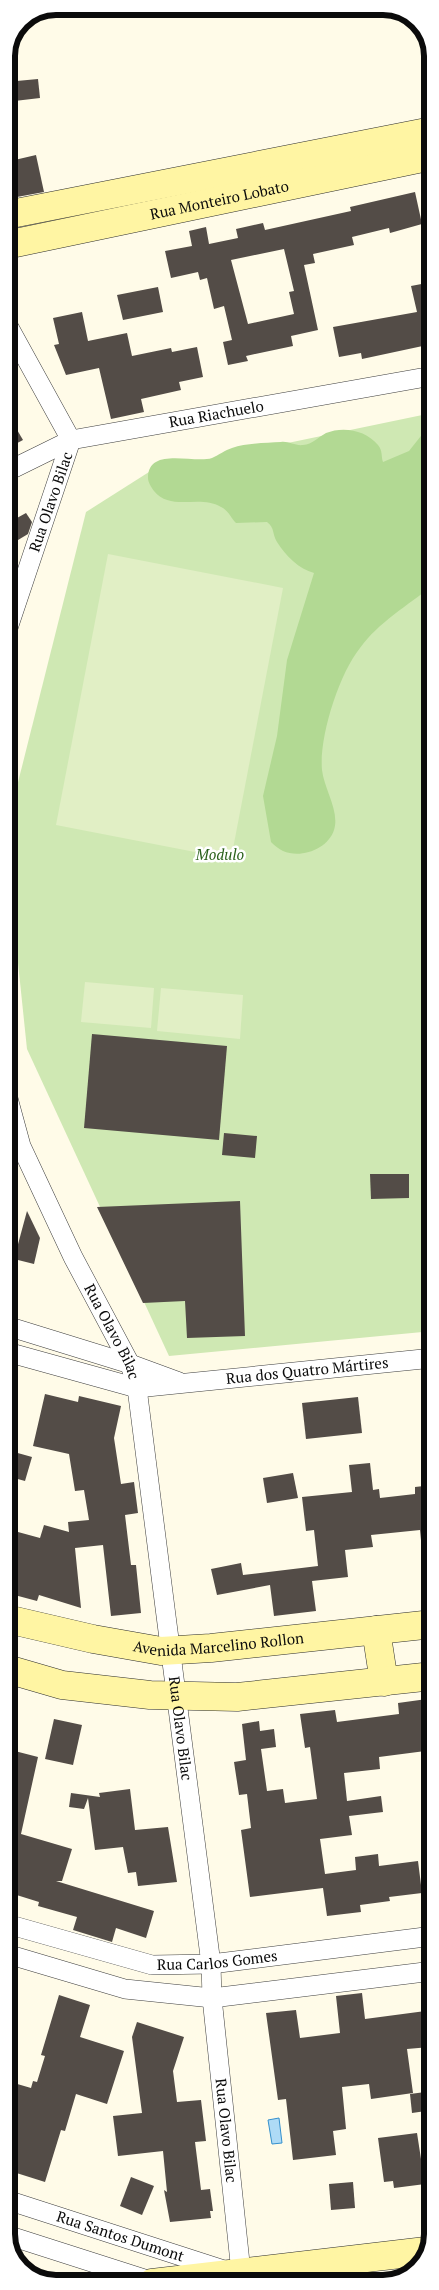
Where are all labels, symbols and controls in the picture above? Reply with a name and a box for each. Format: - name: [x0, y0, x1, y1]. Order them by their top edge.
- street label: Rua Monteiro Lobato: [148, 175, 290, 224]
- street label: Rua Riachuelo: [167, 395, 265, 431]
- street label: Rua Olavo Bilac: [24, 449, 77, 554]
- park label: Modulo: [195, 844, 245, 864]
- street label: Rua Olavo Bilac: [80, 1280, 145, 1381]
- street label: Rua dos Quatro Mártires: [225, 1352, 389, 1388]
- street label: Avenida Marcelino Rollon: [132, 1627, 305, 1660]
- street label: Rua Olavo Bilac: [165, 1675, 198, 1782]
- street label: Rua Carlos Gomes: [157, 1945, 278, 1974]
- street label: Rua Olavo Bilac: [212, 2077, 242, 2184]
- street label: Rua Santos Dumont: [54, 2206, 187, 2266]

